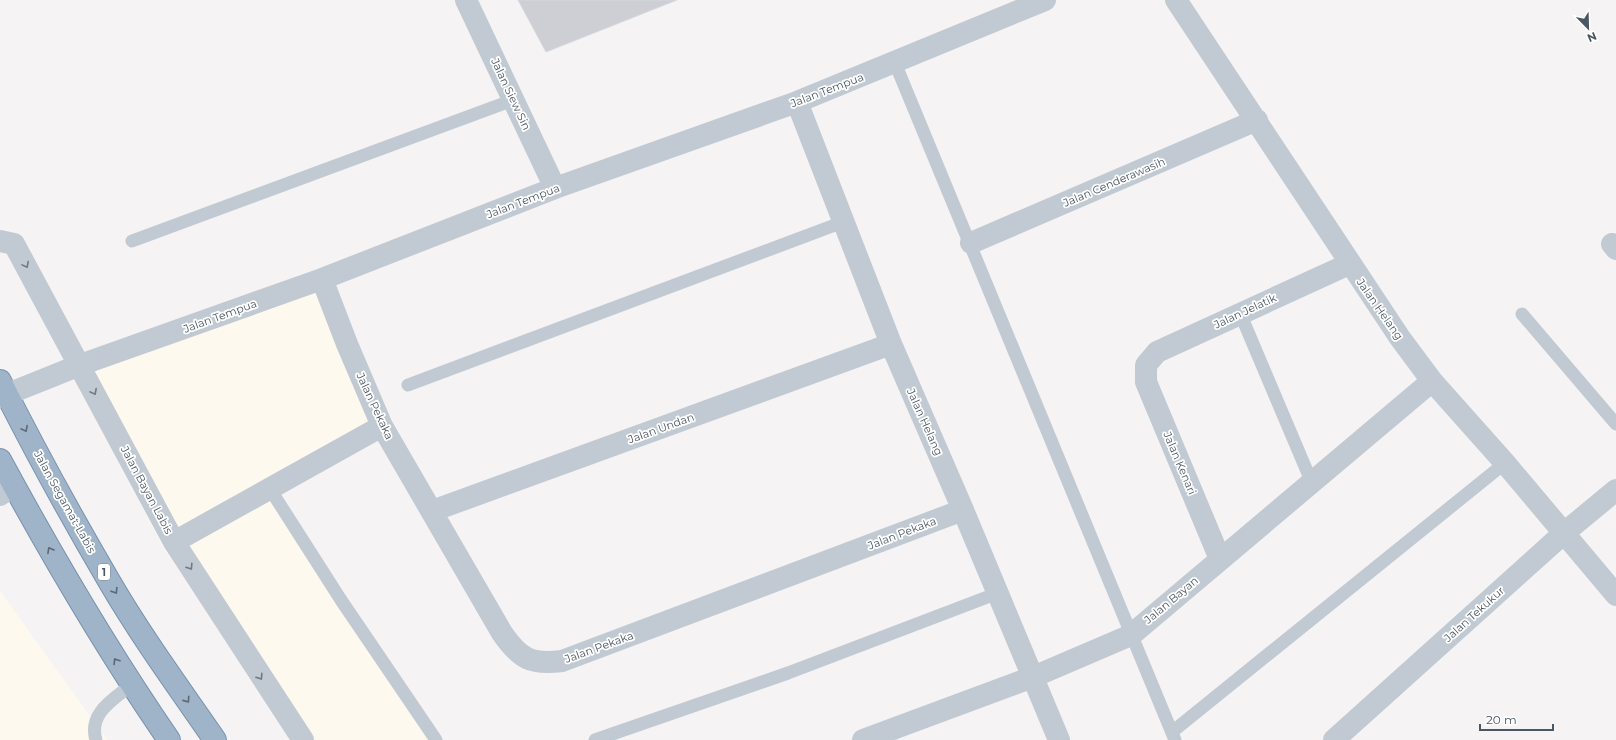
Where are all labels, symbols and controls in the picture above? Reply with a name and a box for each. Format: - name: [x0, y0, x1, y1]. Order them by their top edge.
- north arrow: [1568, 8, 1608, 48]
- text: N: [1585, 29, 1599, 45]
- street label: Jalan Siew Sin: [488, 55, 534, 132]
- street label: Jalan Tempua: [788, 70, 866, 111]
- street label: Jalan Cenderawasih: [1060, 154, 1167, 210]
- street label: Jalan Tempua: [484, 181, 562, 222]
- one-way arrow: [21, 261, 29, 268]
- street label: Jalan Helang: [1353, 275, 1406, 342]
- street label: Jalan Jelatik: [1211, 290, 1279, 332]
- street label: Jalan Tempua: [180, 296, 259, 336]
- street label: Jalan Pekaka: [353, 369, 397, 442]
- street label: Jalan Helang: [904, 385, 946, 458]
- one-way arrow: [89, 388, 97, 395]
- street label: Jalan Undan: [625, 410, 696, 447]
- one-way arrow: [20, 425, 27, 432]
- street label: Jalan Kenari: [1160, 428, 1200, 497]
- street label: Jalan Bayan Labis: [117, 443, 176, 537]
- street label: Jalan Segamat-Labis: [31, 448, 99, 556]
- street label: Jalan Pekaka: [865, 514, 938, 553]
- one-way arrow: [47, 547, 54, 554]
- one-way arrow: [185, 563, 193, 570]
- road number: 1: [98, 564, 110, 580]
- street label: Jalan Bayan: [1140, 573, 1201, 627]
- street label: Jalan Tekukur: [1440, 583, 1507, 645]
- one-way arrow: [111, 587, 118, 594]
- street label: Jalan Pekaka: [562, 628, 635, 666]
- one-way arrow: [114, 659, 121, 666]
- one-way arrow: [256, 673, 263, 680]
- one-way arrow: [182, 695, 189, 702]
- scale bar: [1480, 706, 1553, 732]
- text: 20 m: [1486, 712, 1517, 727]

